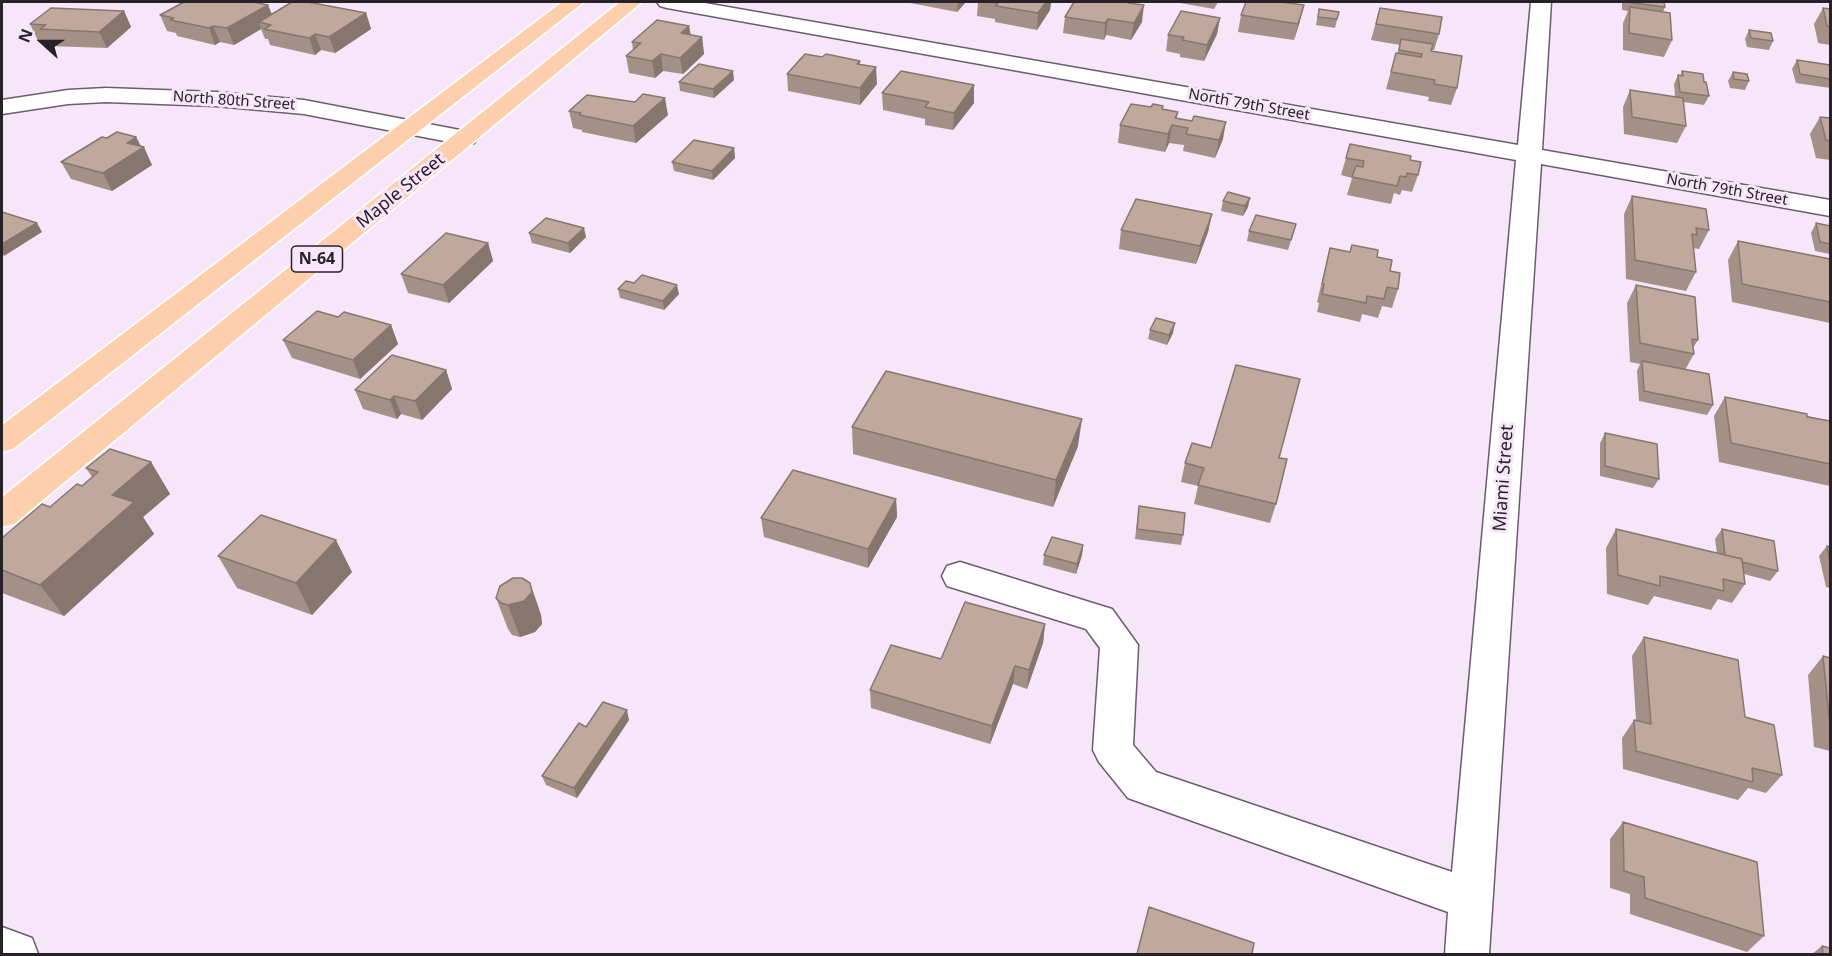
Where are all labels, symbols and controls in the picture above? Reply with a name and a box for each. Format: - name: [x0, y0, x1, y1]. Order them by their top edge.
- north arrow: [12, 12, 72, 72]
- text: N: [13, 26, 38, 46]
- street label: North 79th Street: [1187, 85, 1311, 125]
- street label: North 80th Street: [172, 88, 296, 114]
- street label: Maple Street: [353, 149, 449, 233]
- street label: North 79th Street: [1665, 170, 1789, 210]
- road number: N-64: [292, 246, 342, 272]
- street label: Miami Street: [1489, 424, 1519, 532]

